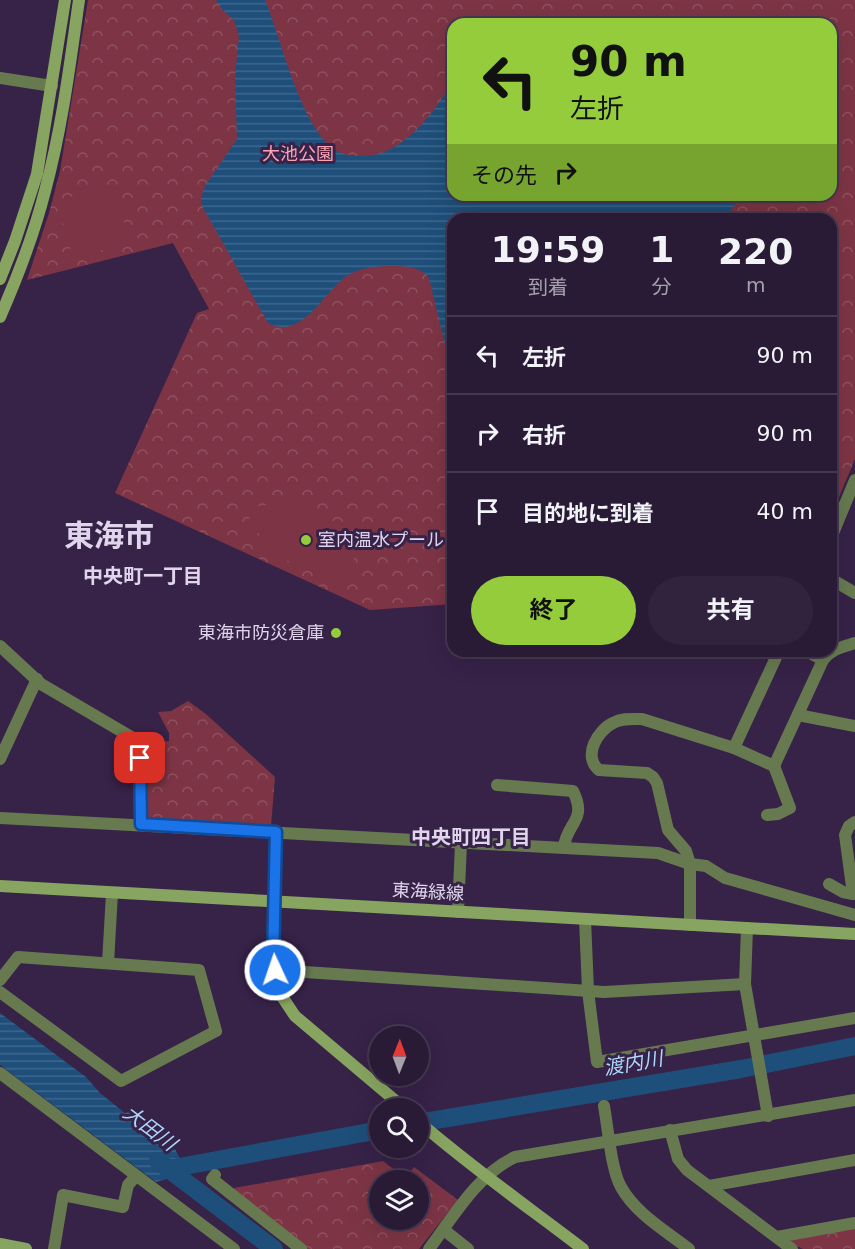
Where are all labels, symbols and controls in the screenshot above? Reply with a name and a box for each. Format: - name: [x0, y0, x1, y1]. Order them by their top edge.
- text: 90 m: [570, 37, 687, 86]
- icon: left: [471, 42, 549, 120]
- text: 左折: [570, 93, 624, 124]
- park label: 大池公園: [262, 143, 334, 164]
- icon: right: [549, 156, 582, 189]
- text: その先: [471, 163, 537, 188]
- text: 19:59: [491, 229, 605, 270]
- text: 1: [649, 229, 674, 270]
- text: 220: [718, 231, 793, 272]
- text: m: [746, 273, 765, 297]
- text: 到着: [528, 275, 568, 299]
- text: 分: [652, 275, 672, 299]
- icon: left: [471, 339, 504, 372]
- text: 90 m: [757, 343, 813, 368]
- text: 左折: [522, 345, 566, 370]
- icon: right: [471, 417, 504, 450]
- text: 90 m: [757, 421, 813, 446]
- text: 右折: [522, 423, 566, 448]
- icon: arrive: [471, 495, 504, 528]
- text: 40 m: [757, 499, 813, 524]
- text: 目的地に到着: [522, 501, 654, 526]
- district label: 東海市: [64, 518, 154, 553]
- place label: 室内温水プール: [318, 529, 444, 550]
- marker: 室内温水プール: [299, 533, 313, 547]
- district label: 中央町一丁目: [83, 564, 203, 588]
- button: 終了: [471, 576, 636, 645]
- button: 共有: [648, 576, 813, 645]
- place label: 東海市防災倉庫: [198, 622, 324, 643]
- marker: 東海市防災倉庫: [329, 626, 343, 640]
- pin: [114, 732, 165, 783]
- icon: arrive: [123, 741, 156, 774]
- district label: 中央町四丁目: [411, 825, 531, 849]
- street label: 東海緑線: [392, 879, 465, 904]
- position arrow: [243, 938, 307, 1002]
- north arrow: [369, 1026, 429, 1086]
- map controls: [369, 1026, 429, 1230]
- water label: 渡内川: [601, 1046, 667, 1080]
- button: search: [369, 1098, 429, 1158]
- water label: 大田川: [119, 1100, 183, 1157]
- button: layers: [369, 1170, 429, 1230]

